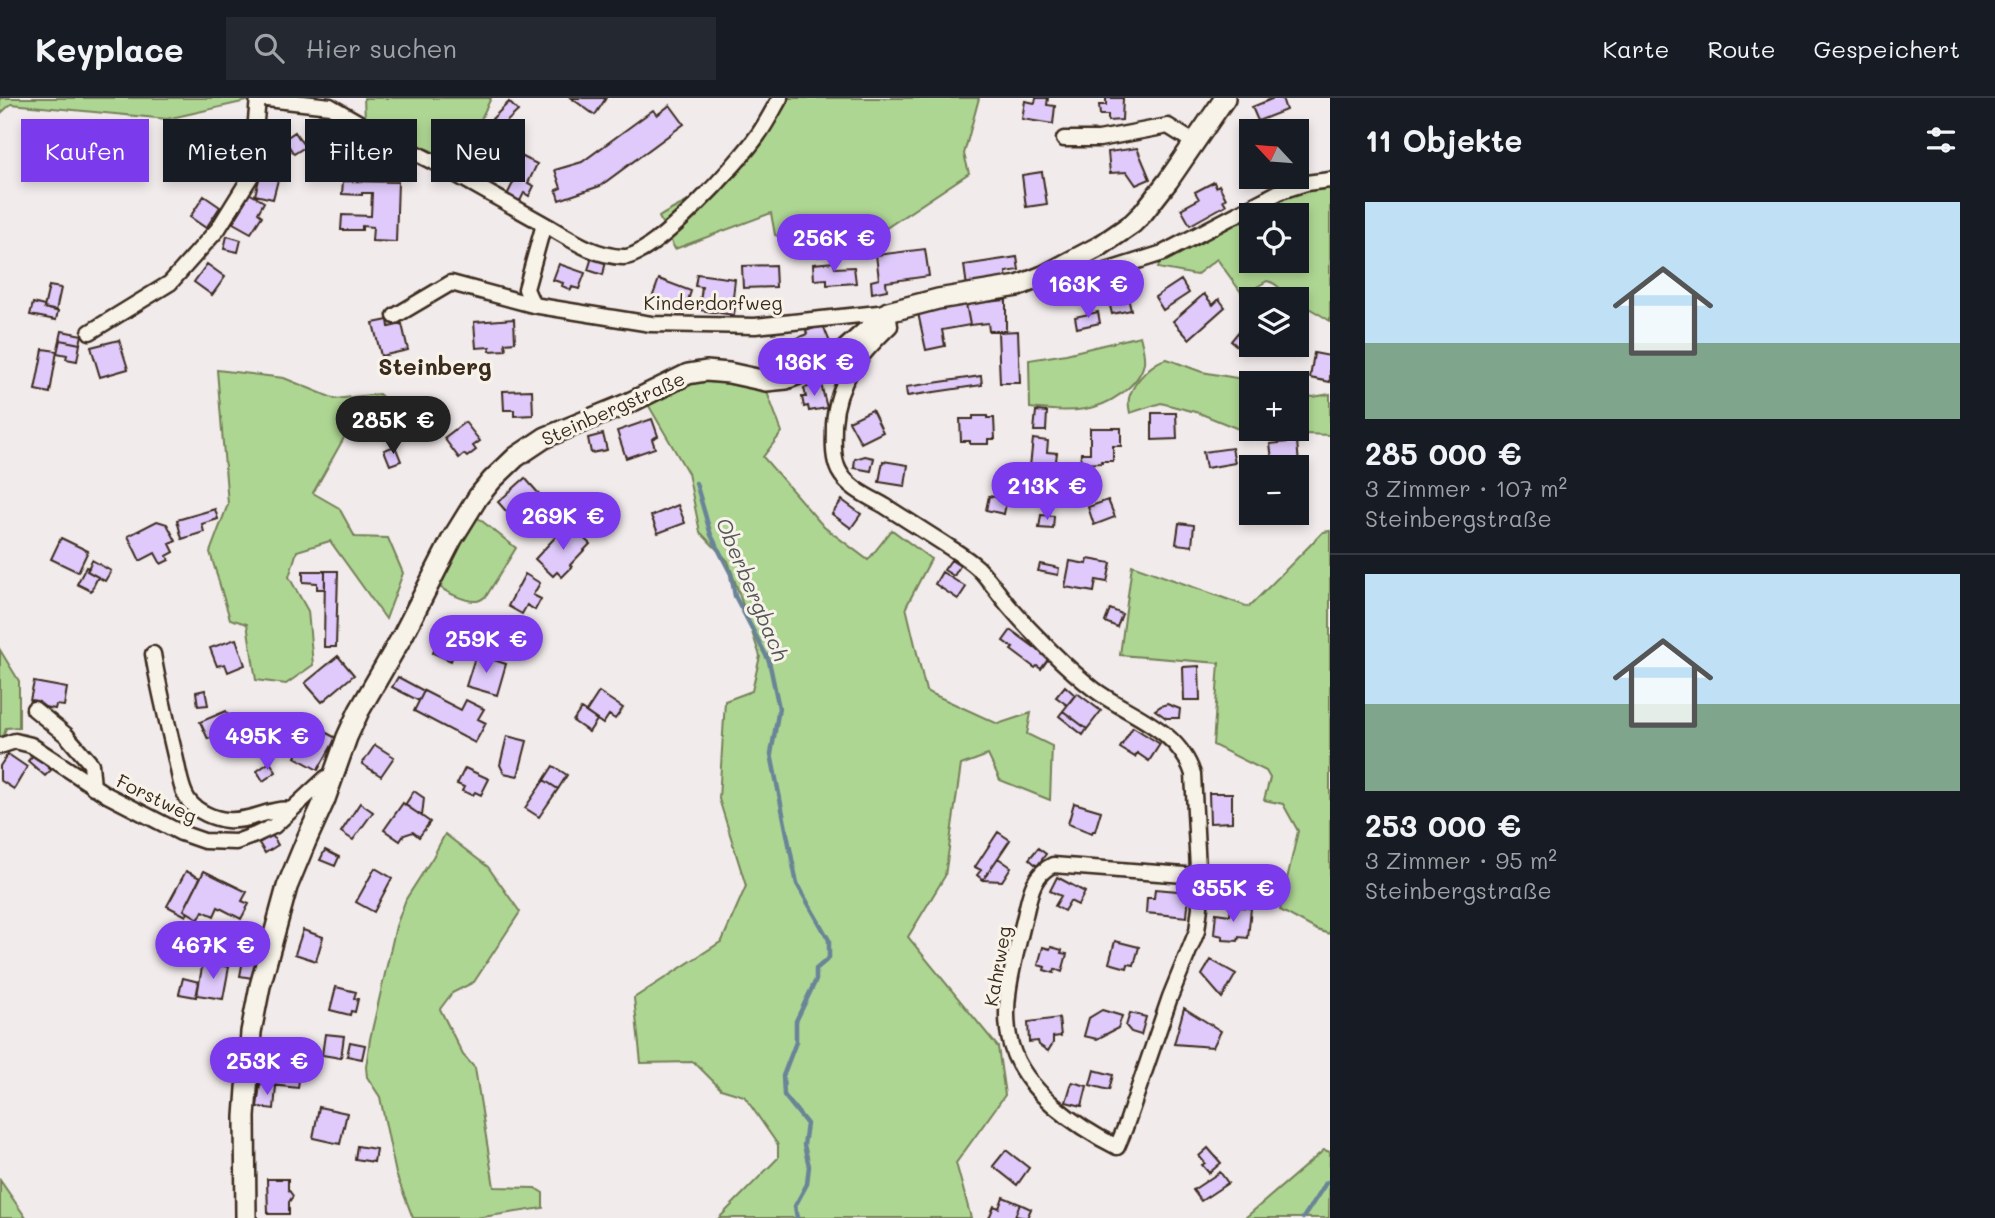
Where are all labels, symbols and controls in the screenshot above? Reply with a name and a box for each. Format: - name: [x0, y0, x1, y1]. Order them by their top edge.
- search box: [226, 17, 716, 80]
- text: Keyplace: [35, 27, 184, 70]
- icon: search: [250, 29, 288, 67]
- text: Hier suchen: [306, 31, 457, 65]
- text: Karte: [1602, 33, 1669, 64]
- text: Route: [1707, 33, 1776, 64]
- text: Gespeichert: [1814, 33, 1960, 64]
- chip: Kaufen: [21, 119, 149, 182]
- chip: Mieten: [163, 119, 291, 182]
- chip: Filter: [305, 119, 417, 182]
- chip: Neu: [431, 119, 525, 182]
- north arrow: [1239, 119, 1309, 189]
- map controls: [1239, 119, 1309, 525]
- text: 11 Objekte: [1365, 120, 1522, 160]
- icon: filters: [1922, 121, 1960, 159]
- button: locate: [1239, 203, 1309, 273]
- pin: 256K €: [777, 214, 891, 274]
- text: 256K €: [793, 222, 875, 252]
- icon: home: [1600, 248, 1726, 374]
- pin: 163K €: [1031, 260, 1145, 320]
- text: 163K €: [1048, 268, 1128, 298]
- button: layers: [1239, 287, 1309, 357]
- street label: Kinderdorfweg: [644, 290, 783, 315]
- pin: 136K €: [757, 338, 871, 398]
- text: 136K €: [774, 346, 854, 376]
- district label: Steinberg: [378, 351, 492, 381]
- street label: Steinbergstraße: [537, 365, 689, 451]
- button: +: [1239, 371, 1309, 441]
- pin: 285K €: [336, 396, 450, 456]
- text: 285K €: [352, 404, 434, 434]
- text: 285 000 €: [1365, 433, 1522, 473]
- button: −: [1239, 455, 1309, 525]
- pin: 213K €: [990, 462, 1104, 522]
- text: 213K €: [1008, 470, 1086, 500]
- text: 3 Zimmer · 107 m²: [1365, 473, 1567, 503]
- pin: 269K €: [506, 492, 620, 552]
- text: 269K €: [522, 500, 604, 530]
- text: Steinbergstraße: [1365, 503, 1552, 533]
- water label: Oberbergbach: [711, 513, 795, 665]
- pin: 259K €: [429, 616, 543, 675]
- icon: home: [1600, 620, 1726, 746]
- text: 259K €: [445, 623, 527, 653]
- pin: 495K €: [210, 712, 324, 772]
- text: 495K €: [225, 720, 309, 750]
- street label: Forstweg: [113, 768, 201, 828]
- text: 253 000 €: [1365, 805, 1521, 845]
- text: 3 Zimmer · 95 m²: [1365, 845, 1557, 875]
- pin: 355K €: [1176, 864, 1290, 924]
- text: 355K €: [1192, 872, 1274, 902]
- text: Steinbergstraße: [1365, 875, 1552, 905]
- pin: 467K €: [156, 922, 270, 981]
- street label: Kahrweg: [978, 924, 1016, 1008]
- text: 467K €: [171, 929, 255, 959]
- pin: 253K €: [210, 1038, 324, 1097]
- text: 253K €: [226, 1045, 308, 1075]

